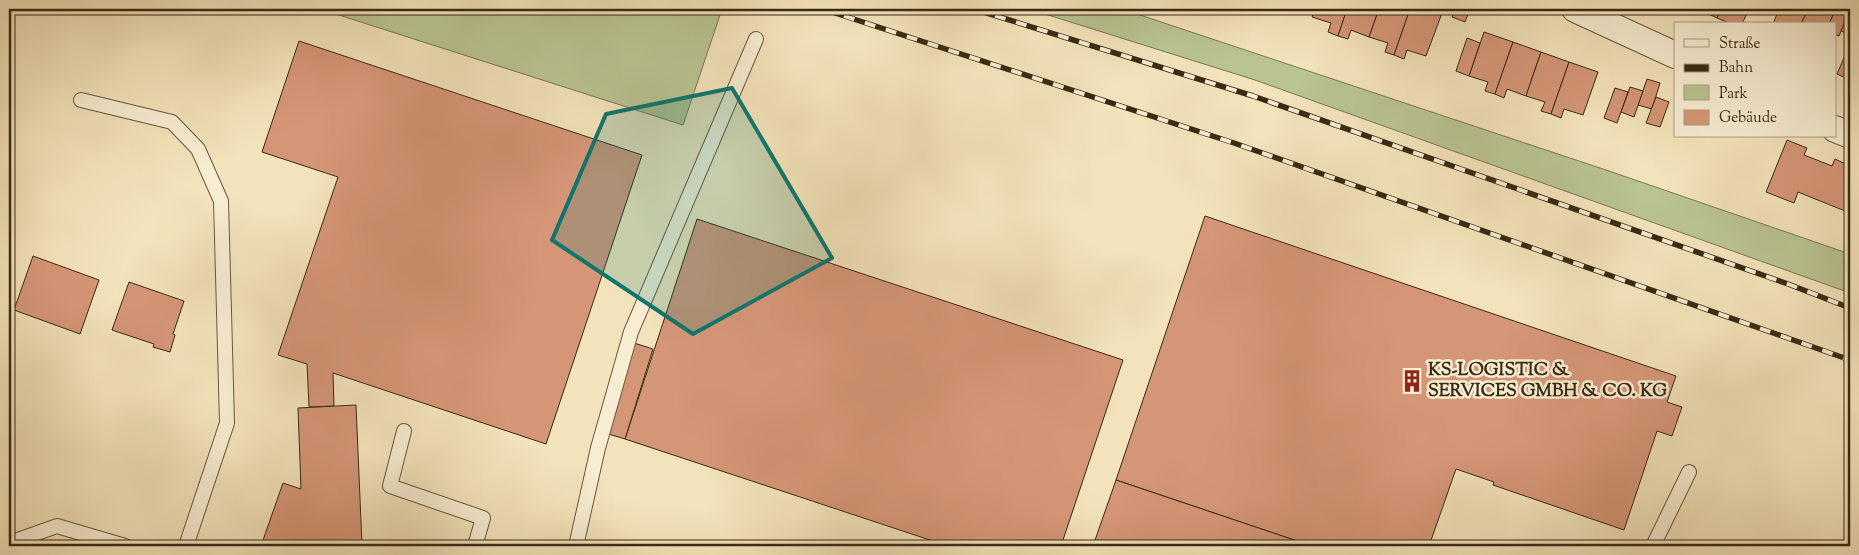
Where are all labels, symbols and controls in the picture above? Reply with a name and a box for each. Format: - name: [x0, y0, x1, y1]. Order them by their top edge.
- legend: [1674, 22, 1836, 138]
- text: Straße: [1719, 34, 1761, 55]
- text: Bahn: [1719, 58, 1753, 79]
- text: Park: [1719, 84, 1748, 105]
- text: Gebäude: [1719, 108, 1777, 129]
- place label: KS-LOGISTIC & SERVICES GMBH & CO. KG: [1428, 358, 1667, 405]
- building icon: KS-LOGISTIC & SERVICES GMBH & CO. KG: [1399, 368, 1425, 394]

